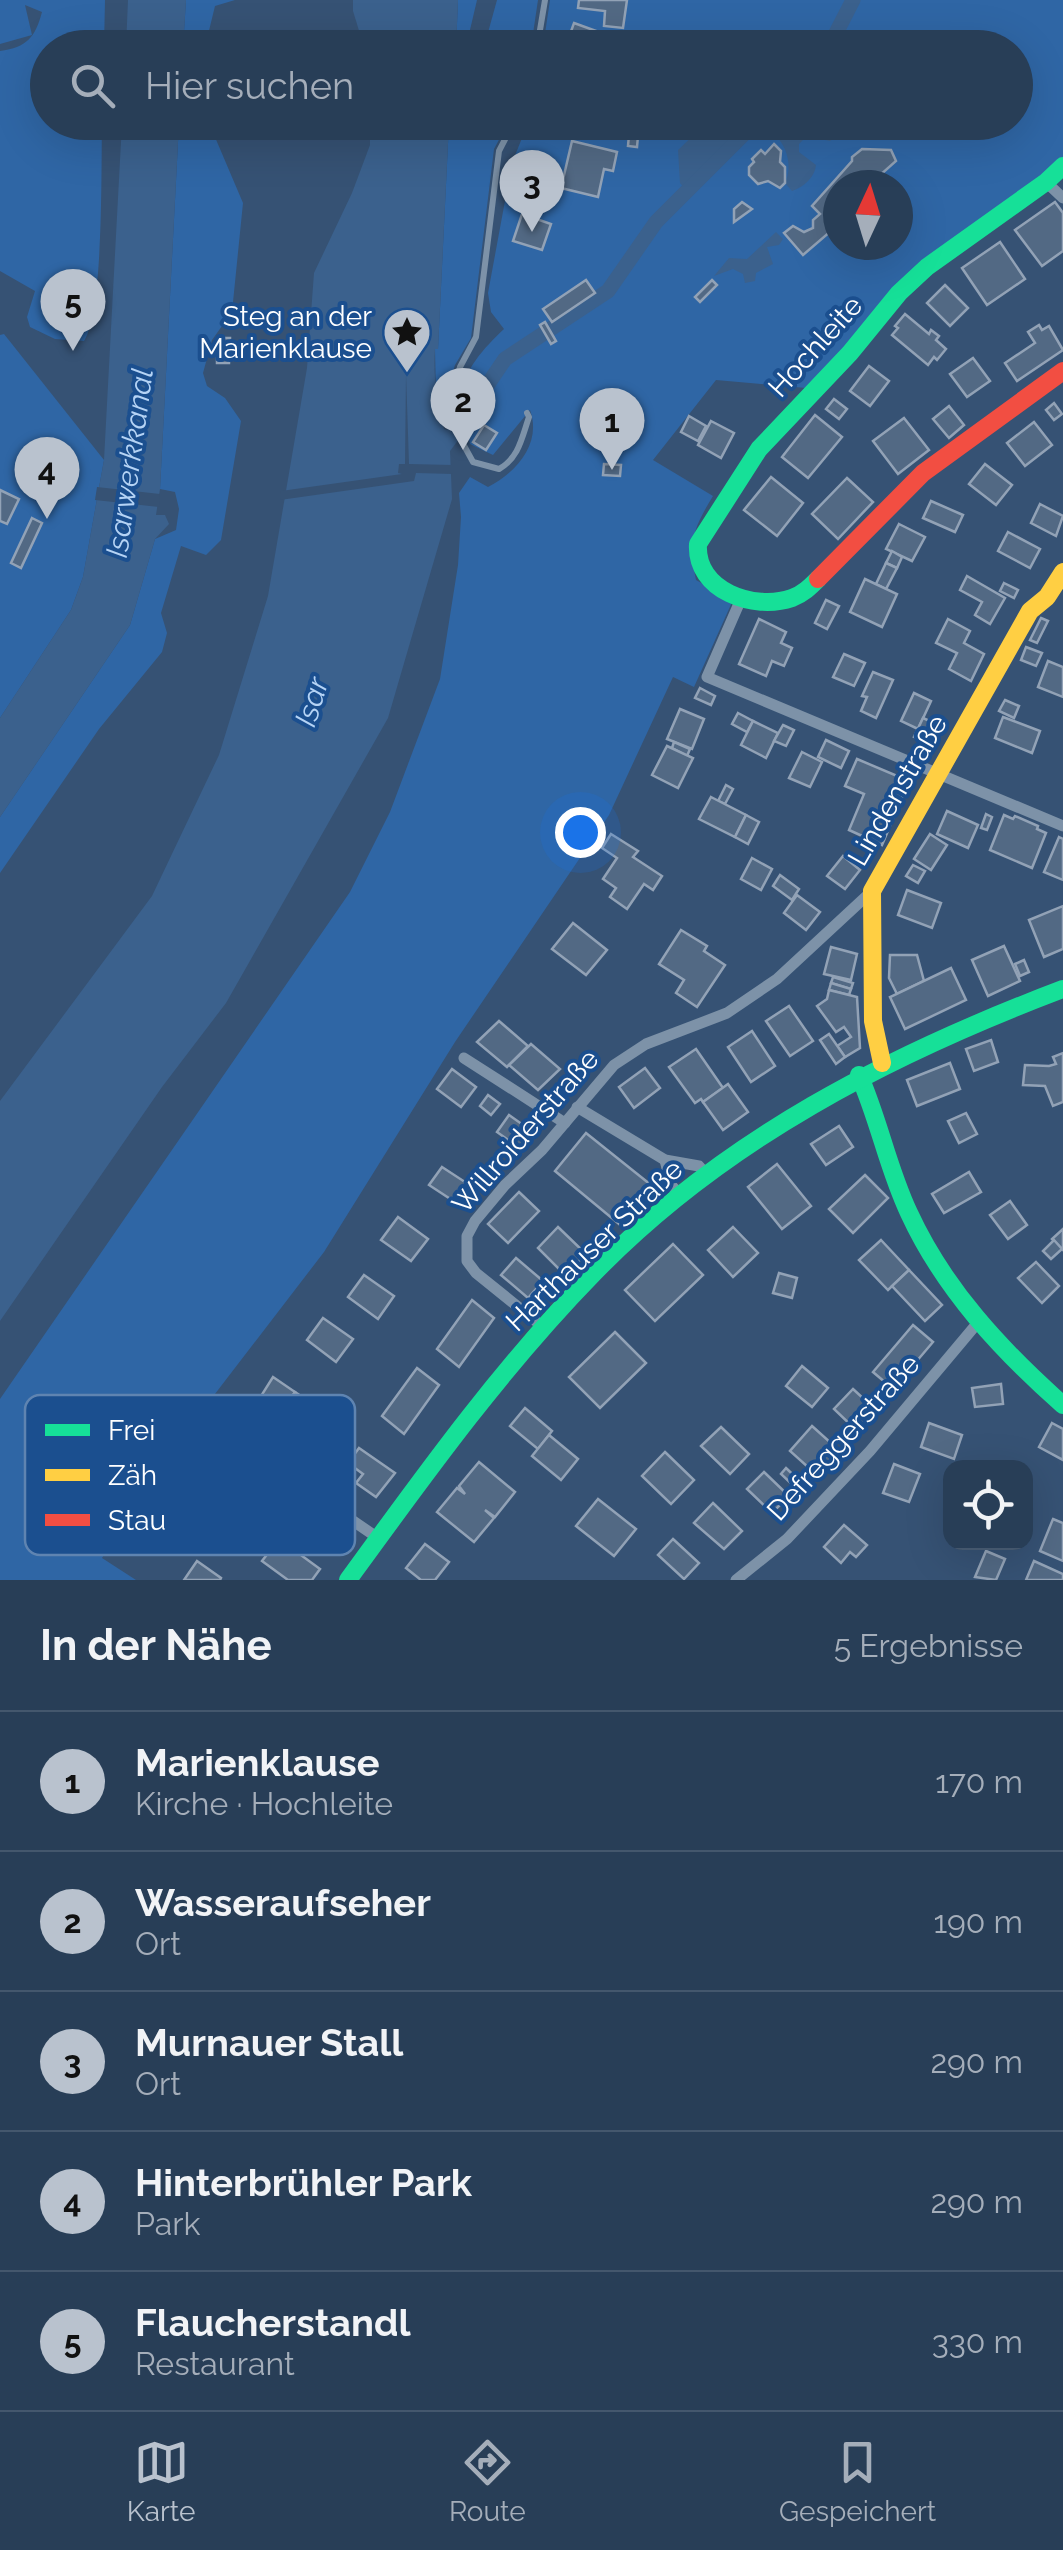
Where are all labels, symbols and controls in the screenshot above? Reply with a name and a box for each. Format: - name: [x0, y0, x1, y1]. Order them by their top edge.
- search box: [30, 30, 1033, 140]
- icon: search: [65, 58, 120, 113]
- text: Hier suchen: [145, 63, 354, 108]
- pin: 3: [500, 150, 564, 232]
- north arrow: [823, 170, 913, 260]
- pin: 5: [40, 268, 106, 351]
- street label: Hochleite: [761, 289, 869, 404]
- place label: Steg an der Marienklause: [199, 300, 372, 365]
- place icon: Steg an der Marienklause: [381, 306, 433, 374]
- water label: Isarwerkkanal: [99, 366, 160, 560]
- pin: 2: [430, 368, 496, 450]
- pin: 1: [580, 388, 644, 470]
- pin: 4: [15, 436, 80, 519]
- water label: Isar: [288, 671, 336, 731]
- street label: Lindenstraße: [841, 709, 954, 872]
- your location: [555, 807, 606, 858]
- street label: Willroiderstraße: [445, 1043, 605, 1220]
- street label: Harthauser Straße: [499, 1153, 689, 1338]
- street label: Defreggerstraße: [760, 1348, 927, 1527]
- legend: [25, 1395, 355, 1555]
- text: Frei: [108, 1414, 155, 1447]
- text: Zäh: [108, 1459, 157, 1492]
- map controls: [943, 1460, 1033, 1550]
- button: locate: [943, 1460, 1033, 1550]
- text: Stau: [108, 1504, 166, 1537]
- text: In der Nähe: [40, 1621, 272, 1670]
- text: 5 Ergebnisse: [834, 1627, 1023, 1664]
- text: Marienklause: [135, 1740, 380, 1785]
- text: 1: [65, 1763, 80, 1800]
- text: 170 m: [935, 1763, 1023, 1800]
- text: Kirche · Hochleite: [135, 1785, 393, 1822]
- text: Wasseraufseher: [135, 1880, 431, 1925]
- text: 2: [63, 1903, 82, 1940]
- text: 190 m: [933, 1903, 1023, 1940]
- text: Ort: [135, 1925, 181, 1962]
- text: Murnauer Stall: [135, 2020, 403, 2065]
- text: 3: [64, 2043, 81, 2080]
- text: 290 m: [930, 2043, 1023, 2080]
- text: Ort: [135, 2065, 181, 2102]
- text: Hinterbrühler Park: [135, 2160, 472, 2205]
- text: 4: [63, 2183, 82, 2220]
- text: 290 m: [930, 2183, 1023, 2220]
- text: Park: [135, 2205, 200, 2242]
- text: Flaucherstandl: [135, 2300, 411, 2345]
- text: 5: [64, 2323, 81, 2360]
- text: 330 m: [932, 2323, 1023, 2360]
- text: Restaurant: [135, 2345, 295, 2382]
- tab: Karte: [127, 2435, 195, 2528]
- tab: Route: [449, 2435, 526, 2528]
- tab: Gespeichert: [779, 2435, 936, 2528]

